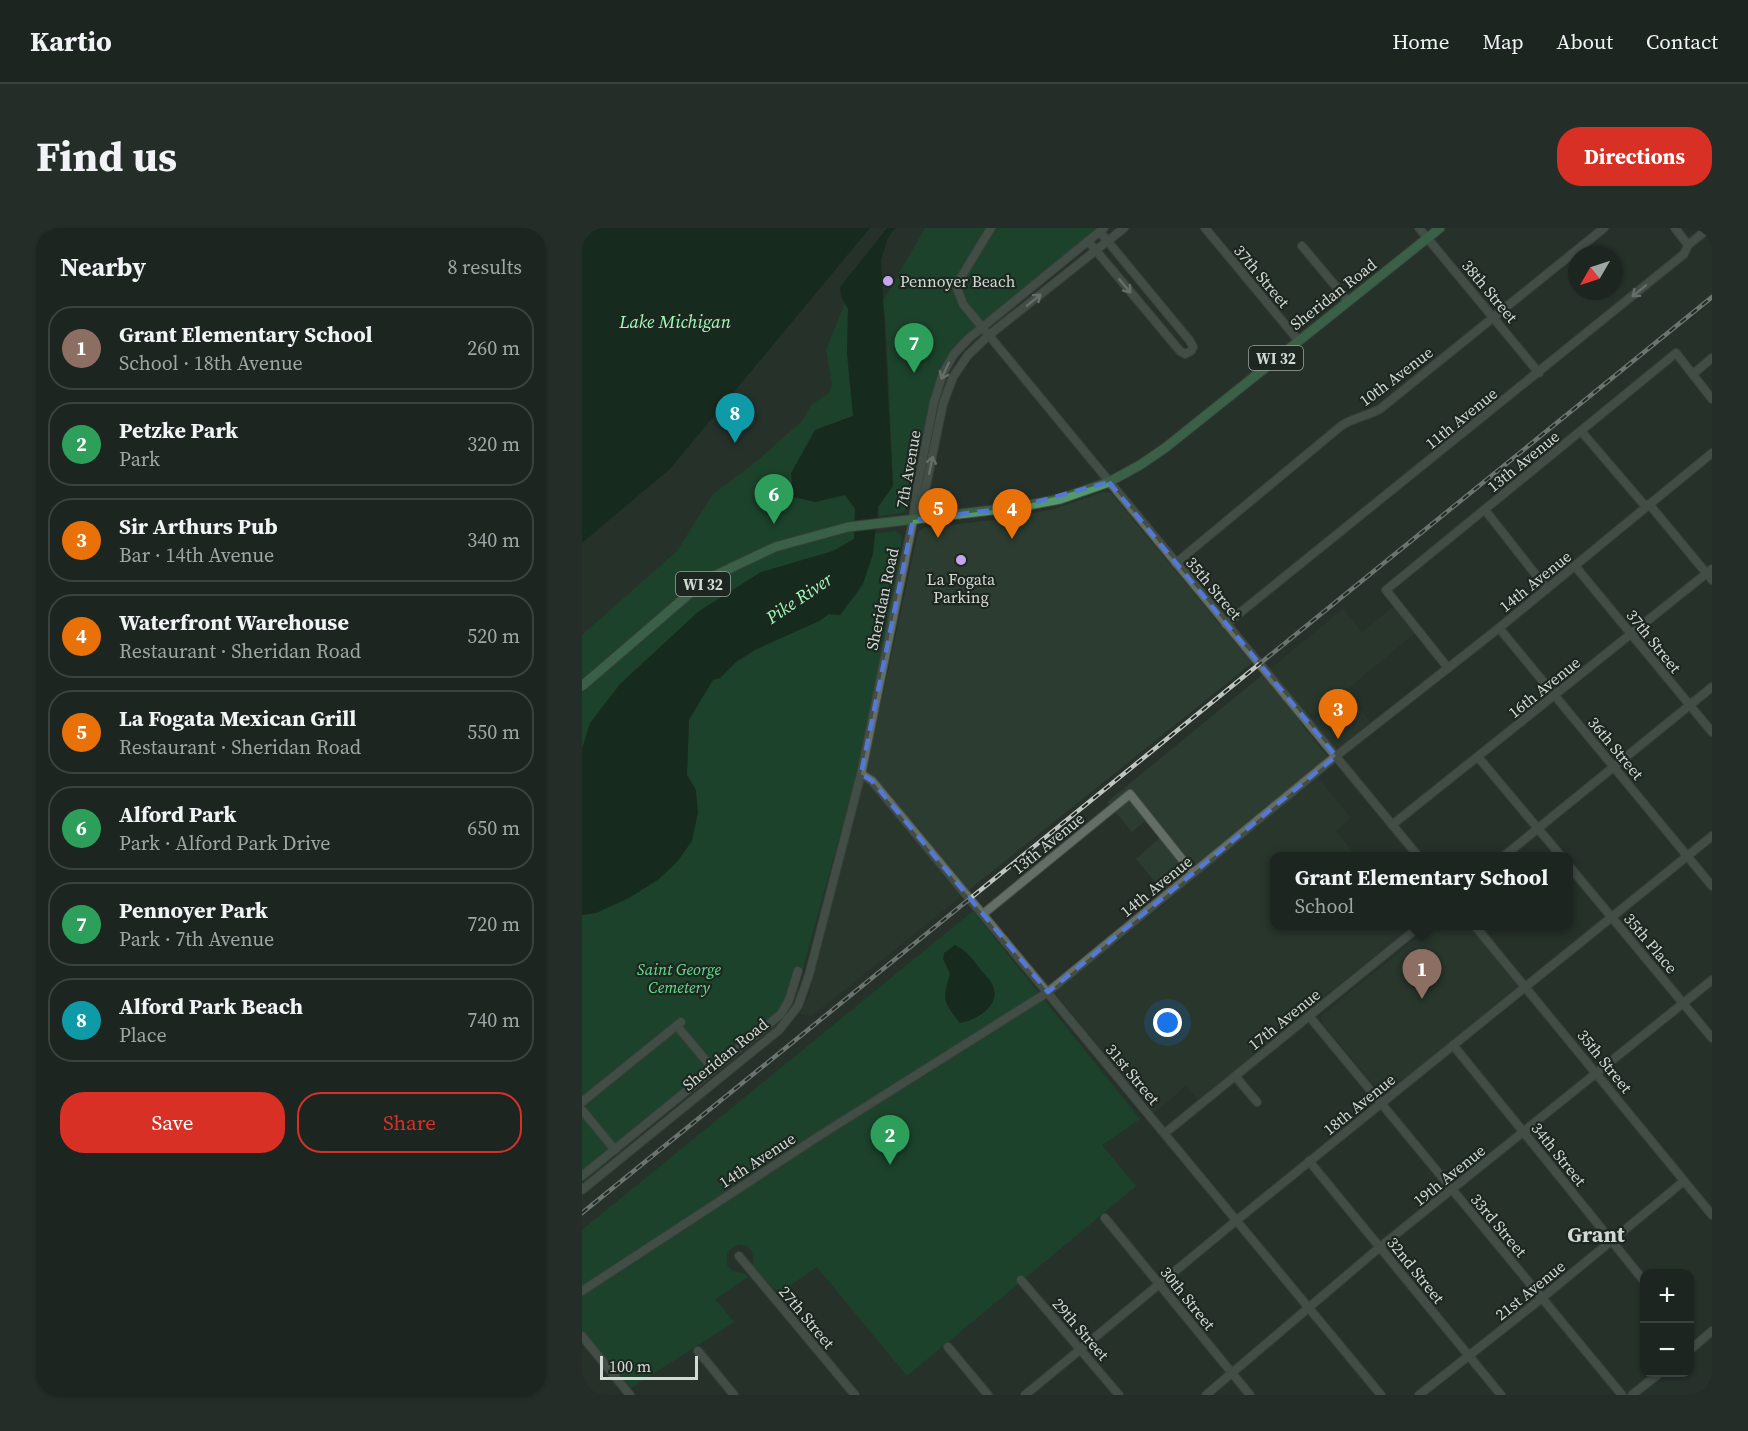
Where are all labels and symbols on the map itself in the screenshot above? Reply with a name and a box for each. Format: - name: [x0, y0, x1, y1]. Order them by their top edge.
- street label: 37th Street: [1229, 240, 1295, 313]
- north arrow: [1568, 246, 1622, 300]
- street label: Sheridan Road: [1285, 253, 1381, 335]
- street label: 38th Street: [1457, 255, 1523, 328]
- place label: Pennoyer Beach: [900, 270, 1016, 292]
- marker: Pennoyer Beach: [881, 274, 895, 288]
- one-way arrow: [1119, 278, 1132, 294]
- one-way arrow: [1631, 284, 1647, 297]
- one-way arrow: [1026, 293, 1042, 306]
- water label: Lake Michigan: [618, 309, 731, 334]
- pin: 7: [894, 324, 934, 373]
- street label: 10th Avenue: [1355, 341, 1437, 411]
- road number: WI 32: [1249, 346, 1303, 370]
- one-way arrow: [939, 362, 951, 380]
- street label: 11th Avenue: [1420, 382, 1502, 454]
- pin: 8: [716, 394, 754, 443]
- street label: 13th Avenue: [1482, 425, 1564, 497]
- street label: 7th Avenue: [890, 428, 926, 510]
- one-way arrow: [925, 455, 937, 474]
- pin: 6: [754, 474, 794, 524]
- pin: 5: [918, 488, 958, 538]
- pin: 4: [992, 490, 1032, 539]
- street label: 14th Avenue: [1494, 545, 1576, 617]
- street label: Sheridan Road: [860, 546, 904, 652]
- street label: 35th Street: [1181, 552, 1247, 625]
- marker: La Fogata Parking: [954, 553, 968, 567]
- water label: Pike River: [760, 566, 838, 630]
- place label: La Fogata Parking: [927, 568, 996, 608]
- road number: WI 32: [676, 572, 730, 596]
- street label: 37th Street: [1622, 605, 1687, 678]
- street label: 16th Avenue: [1503, 651, 1585, 723]
- pin: 3: [1318, 690, 1358, 739]
- street label: 36th Street: [1583, 712, 1649, 785]
- street label: 13th Avenue: [1007, 807, 1089, 879]
- street label: 14th Avenue: [1115, 850, 1197, 922]
- street label: 35th Place: [1619, 908, 1683, 978]
- pin: 1: [1402, 950, 1442, 999]
- park label: Saint George Cemetery: [637, 958, 722, 998]
- street label: 17th Avenue: [1243, 983, 1325, 1055]
- your location: [1153, 1008, 1182, 1037]
- street label: Sheridan Road: [678, 1013, 772, 1095]
- street label: 35th Street: [1573, 1025, 1638, 1098]
- street label: 31st Street: [1101, 1039, 1165, 1110]
- street label: 18th Avenue: [1318, 1068, 1400, 1140]
- pin: 2: [870, 1116, 910, 1165]
- street label: 34th Street: [1527, 1118, 1592, 1191]
- street label: 14th Avenue: [714, 1127, 800, 1193]
- street label: 19th Avenue: [1408, 1139, 1490, 1211]
- street label: 33rd Street: [1466, 1189, 1533, 1262]
- district label: Grant: [1567, 1219, 1626, 1249]
- street label: 32nd Street: [1382, 1232, 1450, 1309]
- street label: 21st Avenue: [1490, 1255, 1570, 1325]
- street label: 30th Street: [1156, 1262, 1221, 1335]
- street label: 27th Street: [774, 1281, 840, 1354]
- street label: 29th Street: [1048, 1293, 1115, 1365]
- scale bar: [600, 1353, 698, 1380]

